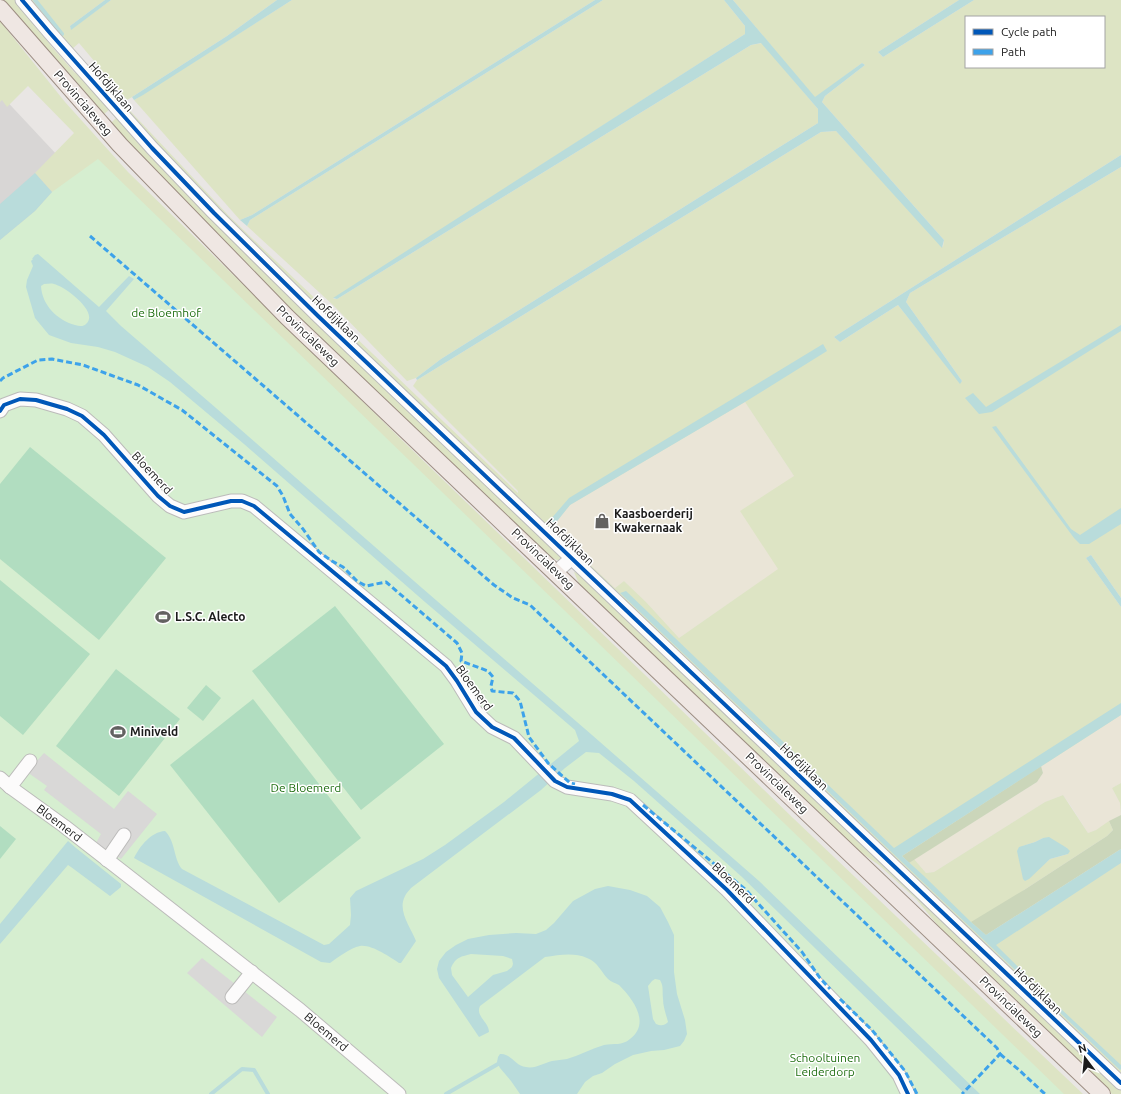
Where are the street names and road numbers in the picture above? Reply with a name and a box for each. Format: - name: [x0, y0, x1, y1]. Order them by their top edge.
- street label: Hofdijklaan: [86, 59, 136, 114]
- street label: Provincialeweg: [52, 68, 115, 138]
- street label: Hofdijklaan: [310, 293, 363, 345]
- street label: Provincialeweg: [274, 303, 342, 369]
- street label: Bloemerd: [130, 449, 175, 496]
- street label: Hofdijklaan: [544, 516, 597, 568]
- street label: Provincialeweg: [509, 526, 577, 592]
- street label: Bloemerd: [454, 662, 495, 713]
- street label: Hofdijklaan: [778, 741, 831, 793]
- street label: Provincialeweg: [743, 750, 811, 816]
- street label: Bloemerd: [34, 801, 84, 844]
- street label: Bloemerd: [710, 860, 757, 906]
- street label: Hofdijklaan: [1012, 965, 1065, 1017]
- street label: Provincialeweg: [977, 974, 1045, 1040]
- street label: Bloemerd: [302, 1010, 351, 1054]

